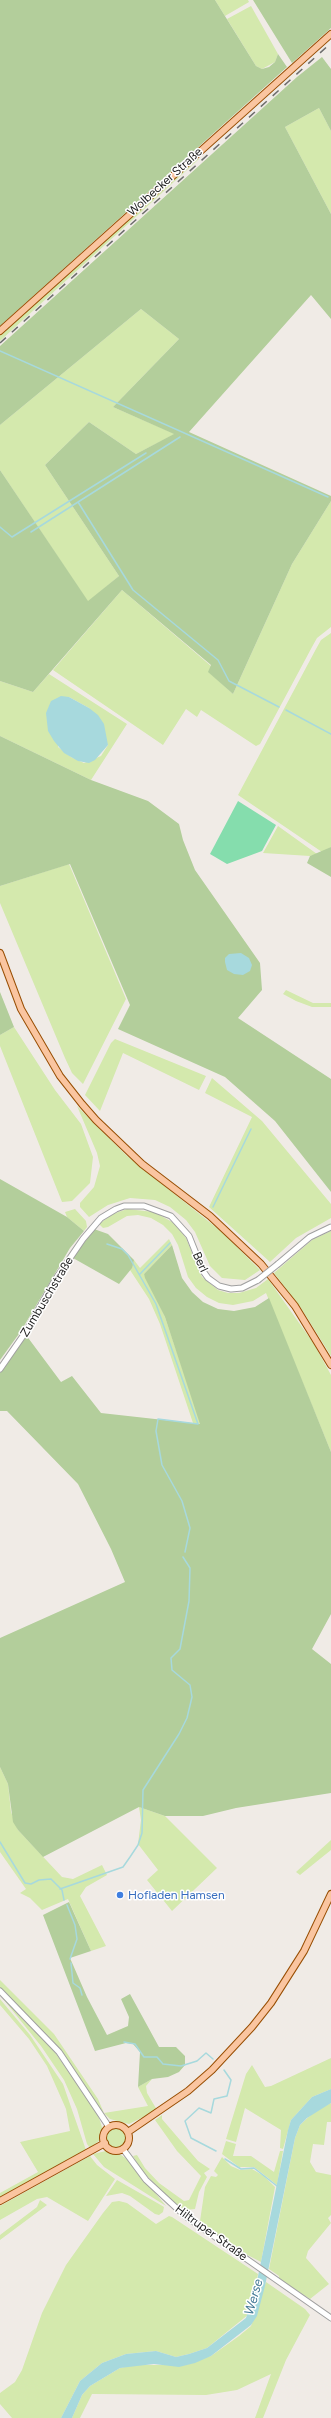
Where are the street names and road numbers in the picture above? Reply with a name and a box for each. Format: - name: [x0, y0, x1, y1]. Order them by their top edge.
- street label: Wolbecker Straße: [125, 145, 205, 219]
- street label: Berl: [189, 1250, 211, 1274]
- street label: Zumbuschstraße: [17, 1254, 77, 1340]
- street label: Hiltruper Straße: [172, 2202, 250, 2264]

